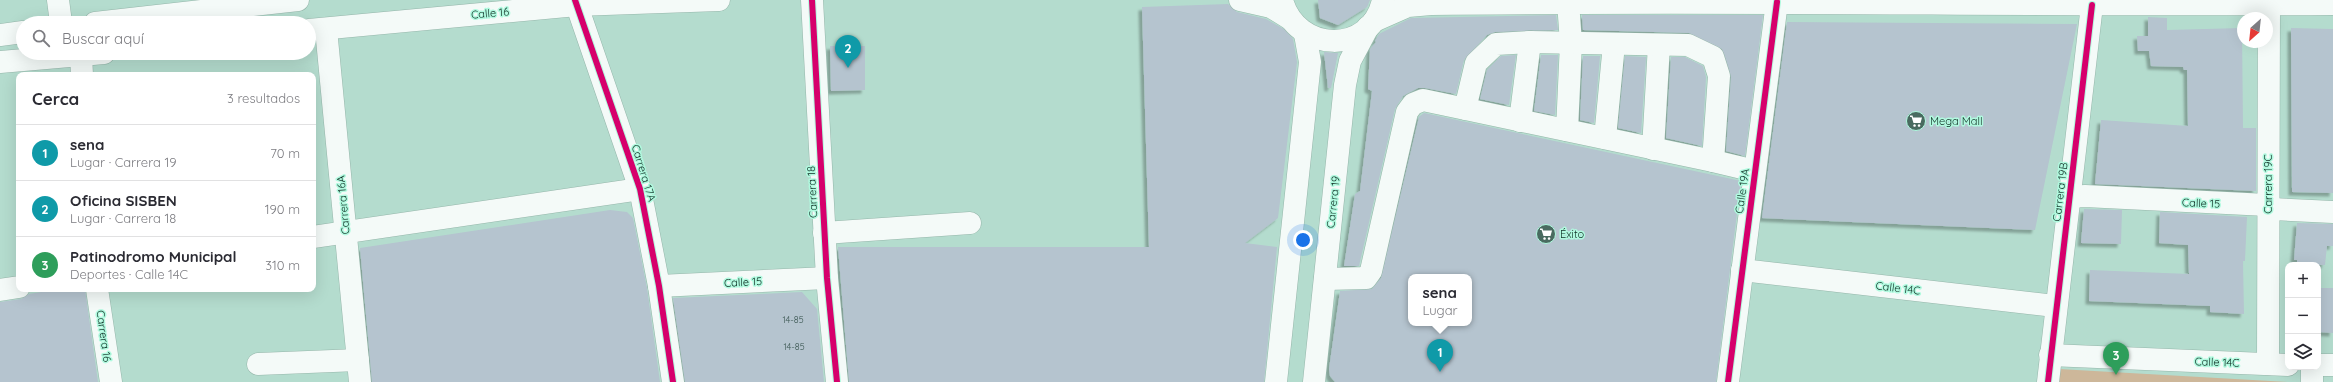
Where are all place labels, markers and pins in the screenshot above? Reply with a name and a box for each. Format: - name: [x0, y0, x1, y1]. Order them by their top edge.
- pin: 2: [835, 35, 861, 68]
- supermarket icon: Mega Mall: [1905, 110, 1927, 132]
- place label: Mega Mall: [1930, 114, 1983, 128]
- supermarket icon: Éxito: [1535, 223, 1557, 245]
- place label: Éxito: [1560, 227, 1585, 241]
- pin: 1: [1427, 339, 1453, 372]
- pin: 3: [2103, 342, 2129, 375]

